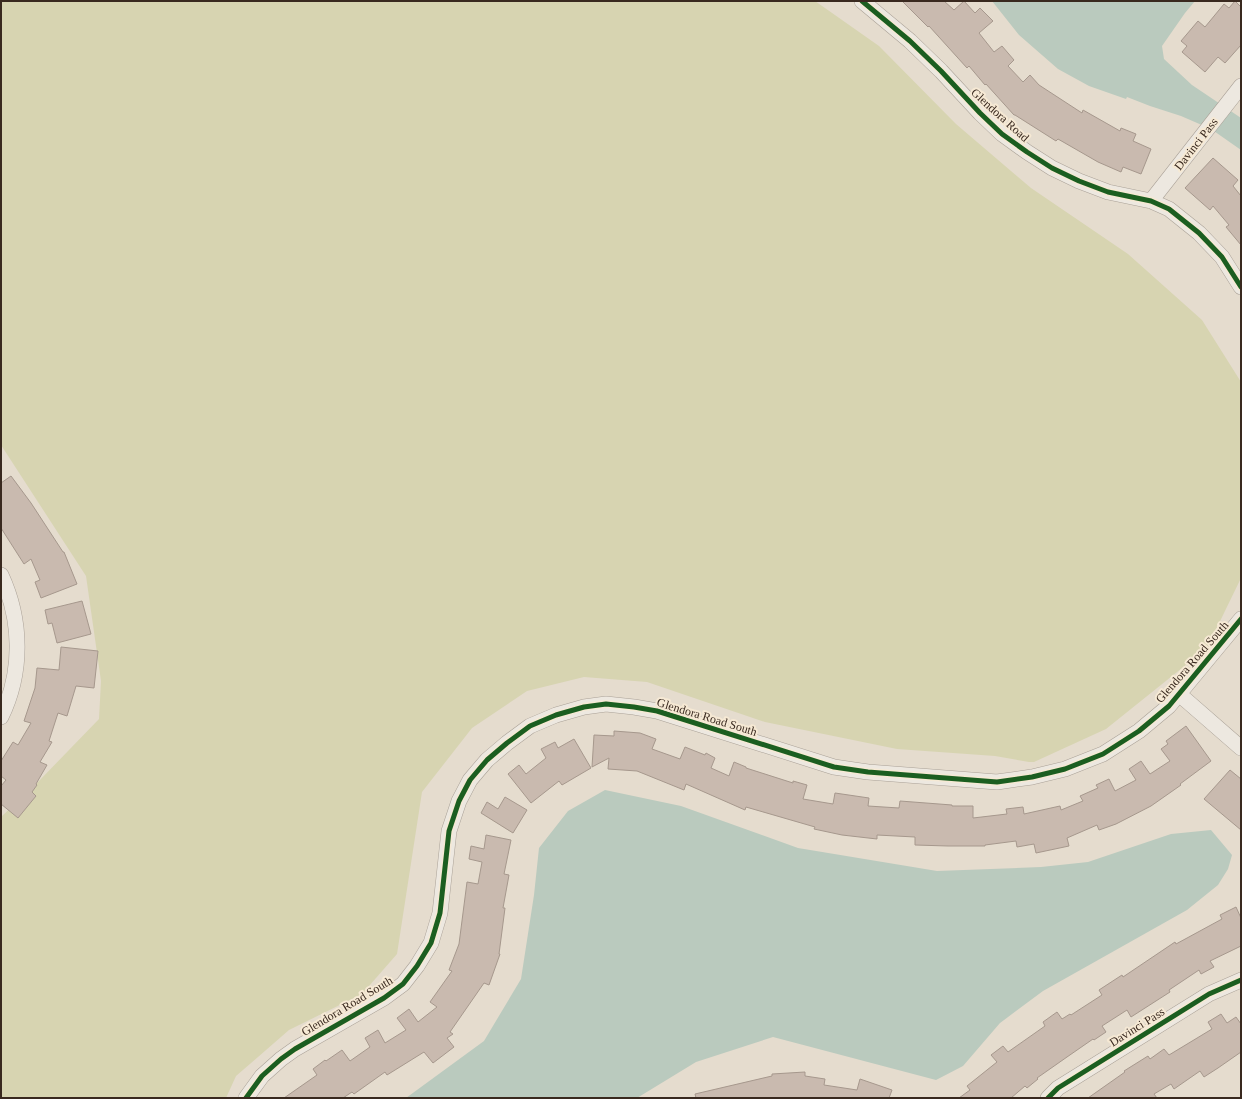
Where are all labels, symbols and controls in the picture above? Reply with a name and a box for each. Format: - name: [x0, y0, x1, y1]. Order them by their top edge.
- street label: Glendora Road: [968, 85, 1032, 145]
- street label: Davinci Pass: [1171, 115, 1221, 173]
- street label: Glendora Road South: [1153, 618, 1231, 706]
- street label: Glendora Road South: [655, 695, 759, 739]
- street label: Glendora Road South: [299, 973, 395, 1039]
- street label: Davinci Pass: [1107, 1004, 1167, 1049]

